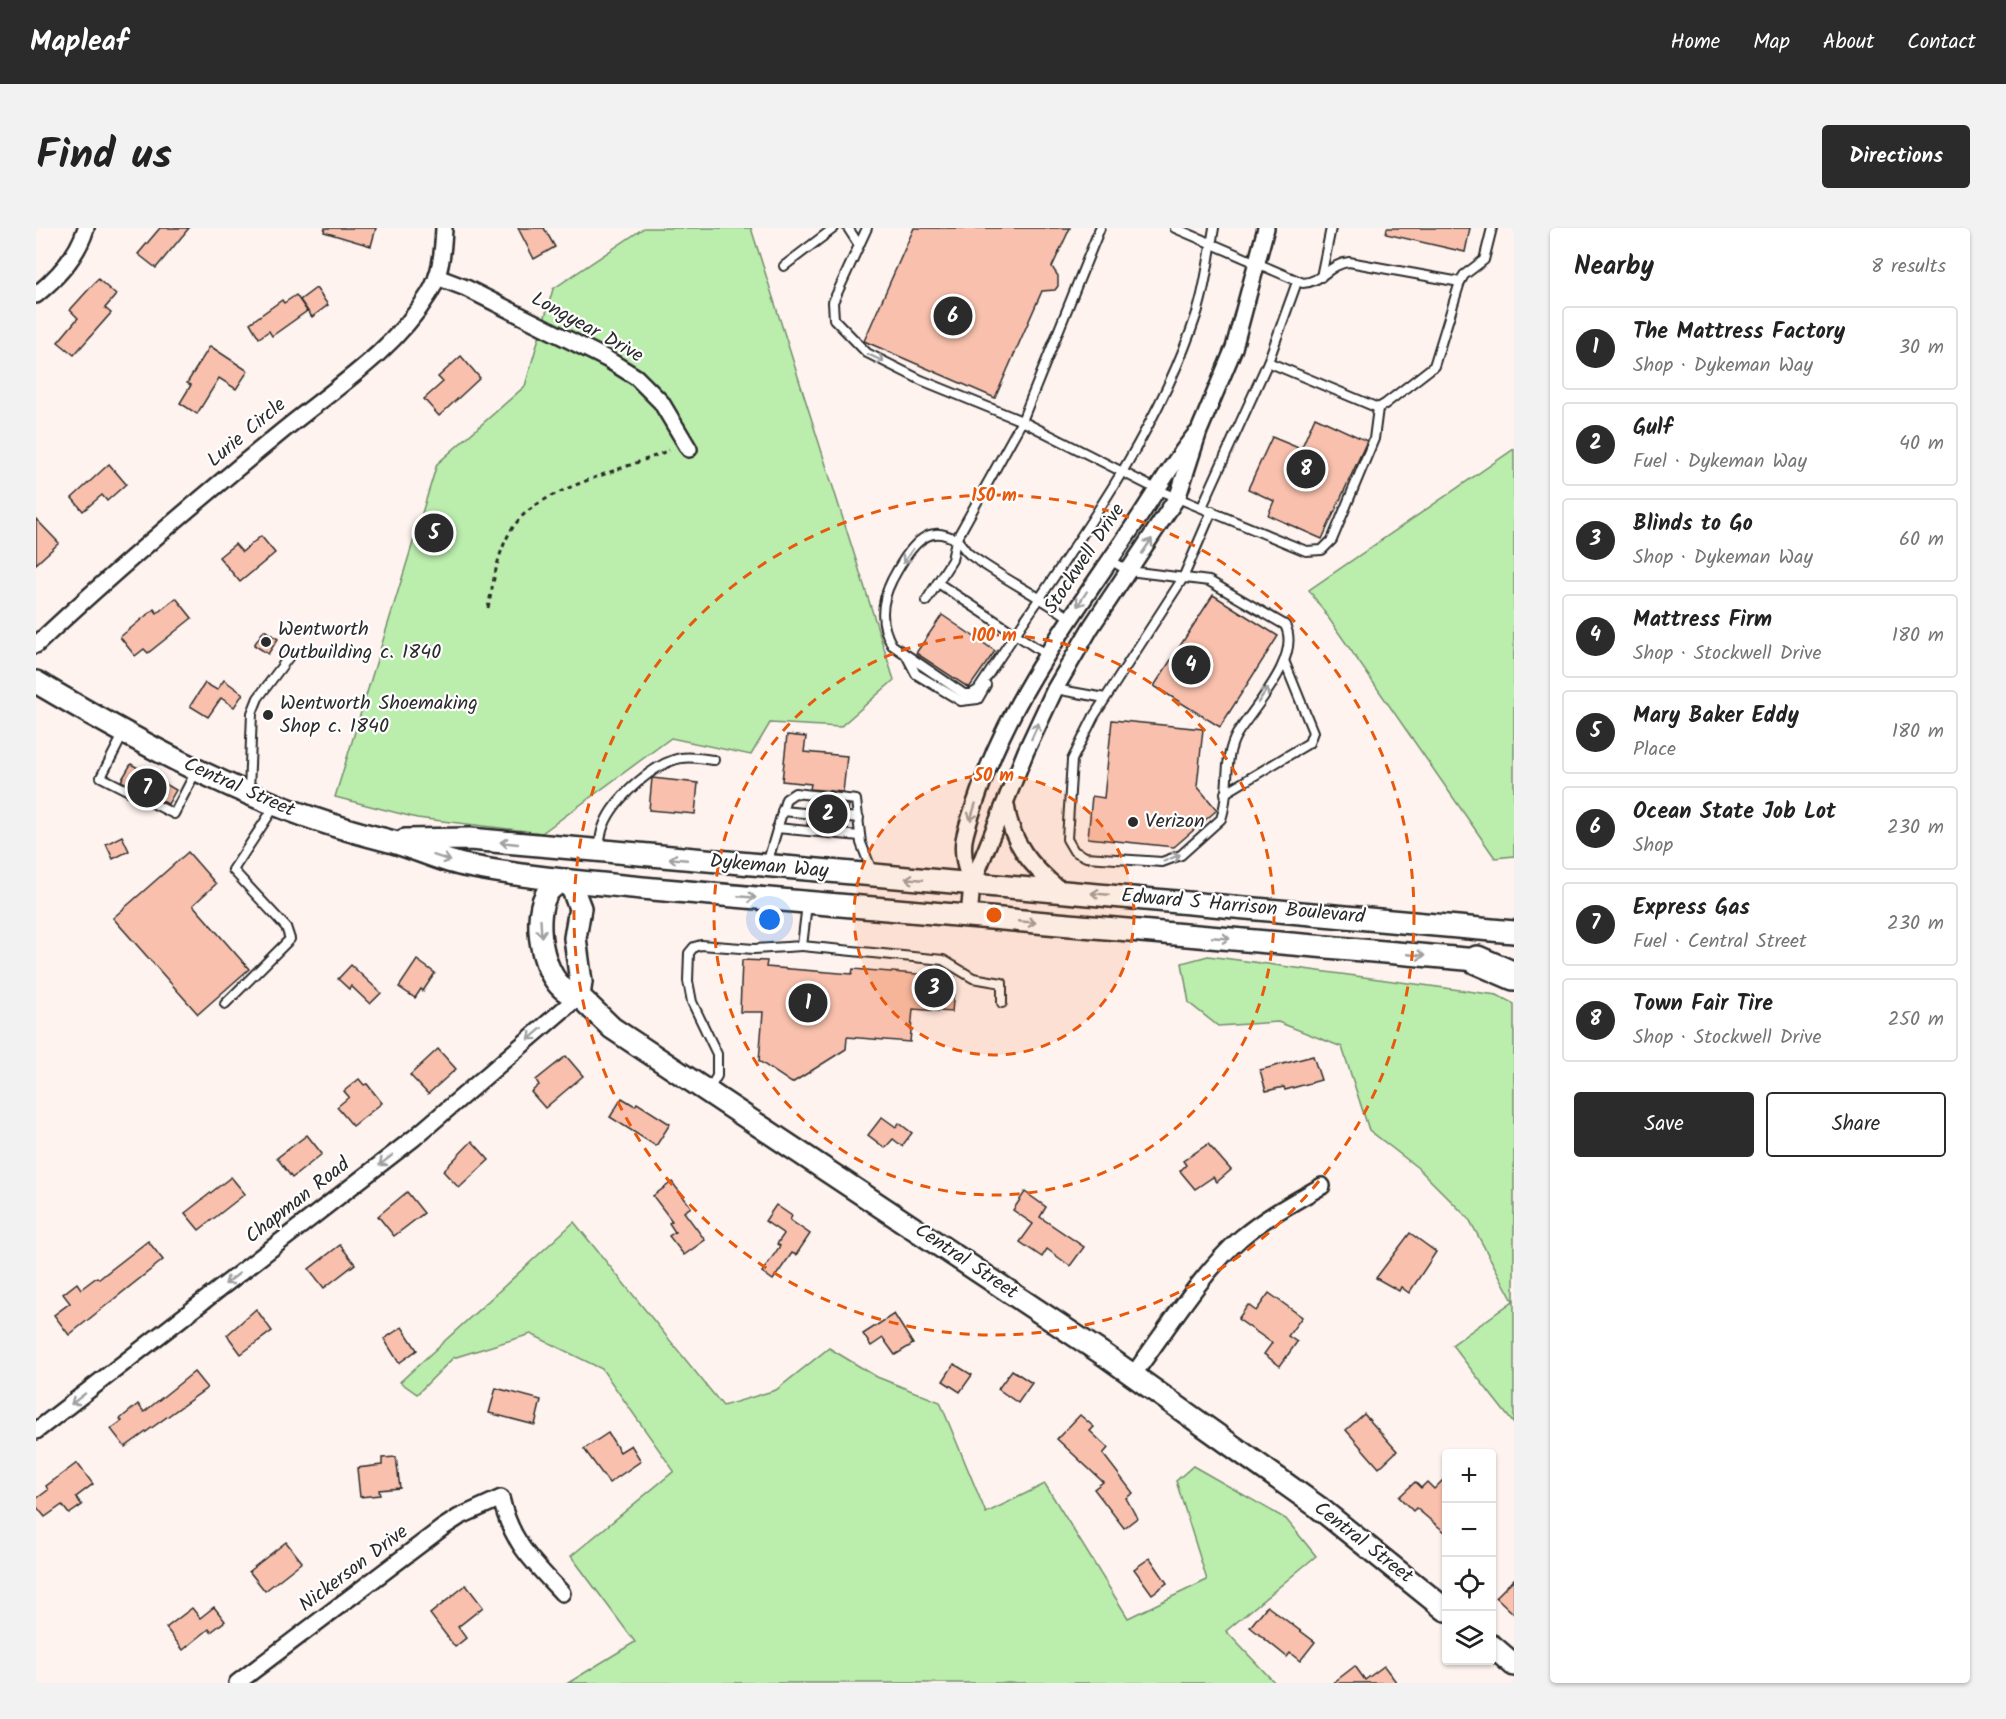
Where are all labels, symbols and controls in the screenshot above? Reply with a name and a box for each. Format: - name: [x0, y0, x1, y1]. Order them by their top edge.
- text: Mapleaf: [30, 20, 128, 65]
- text: Home: [1671, 26, 1720, 59]
- text: Map: [1753, 26, 1790, 59]
- text: About: [1823, 26, 1874, 59]
- text: Contact: [1907, 26, 1976, 59]
- text: Find us: [36, 123, 172, 190]
- button: Directions: [1822, 125, 1970, 188]
- text: Nearby: [1574, 246, 1654, 288]
- text: 8 results: [1871, 251, 1946, 283]
- street label: Longyear Drive: [525, 284, 649, 372]
- pin: 6: [934, 294, 972, 338]
- text: The Mattress Factory: [1633, 315, 1845, 350]
- text: 1: [1592, 332, 1599, 364]
- text: 30 m: [1899, 332, 1944, 364]
- text: Shop · Dykeman Way: [1633, 350, 1813, 382]
- one-way arrow: [867, 353, 885, 364]
- street label: Lurie Circle: [200, 390, 294, 476]
- text: Gulf: [1633, 411, 1672, 446]
- text: 2: [1590, 428, 1601, 460]
- text: 40 m: [1899, 428, 1944, 460]
- pin: 8: [1286, 446, 1326, 492]
- text: Fuel · Dykeman Way: [1633, 446, 1807, 478]
- text: 150 m: [971, 482, 1017, 511]
- street label: Stockwell Drive: [1036, 497, 1134, 621]
- text: Blinds to Go: [1633, 507, 1753, 542]
- pin: 5: [414, 510, 454, 556]
- text: 3: [1590, 524, 1601, 556]
- text: 60 m: [1899, 524, 1944, 556]
- one-way arrow: [1140, 538, 1153, 555]
- text: Shop · Dykeman Way: [1633, 542, 1813, 574]
- one-way arrow: [901, 548, 914, 564]
- one-way arrow: [1076, 591, 1088, 607]
- text: Mattress Firm: [1633, 603, 1772, 638]
- place label: Wentworth Outbuilding c. 1840: [278, 614, 441, 669]
- text: 4: [1590, 620, 1601, 652]
- text: 180 m: [1892, 620, 1944, 652]
- text: 100 m: [971, 622, 1017, 651]
- marker: Wentworth Outbuilding c. 1840: [259, 635, 273, 649]
- text: Shop · Stockwell Drive: [1633, 638, 1821, 670]
- pin: 4: [1172, 642, 1210, 688]
- one-way arrow: [1258, 687, 1270, 704]
- place label: Wentworth Shoemaking Shop c. 1840: [280, 688, 478, 743]
- text: Mary Baker Eddy: [1633, 699, 1799, 734]
- marker: Wentworth Shoemaking Shop c. 1840: [261, 708, 275, 722]
- text: 5: [1590, 716, 1601, 748]
- text: 180 m: [1892, 716, 1944, 748]
- one-way arrow: [1030, 722, 1041, 740]
- text: Place: [1633, 734, 1676, 766]
- street label: Central Street: [178, 749, 300, 827]
- text: 50 m: [973, 762, 1014, 791]
- pin: 7: [128, 766, 166, 810]
- pin: 2: [808, 792, 848, 836]
- text: Ocean State Job Lot: [1633, 795, 1836, 830]
- one-way arrow: [967, 802, 978, 821]
- place label: Verizon: [1145, 806, 1205, 838]
- text: 6: [1590, 812, 1601, 844]
- text: 230 m: [1887, 812, 1944, 844]
- marker: Verizon: [1126, 815, 1140, 829]
- text: Shop: [1633, 830, 1673, 862]
- one-way arrow: [499, 837, 519, 848]
- street label: Dykeman Way: [708, 846, 830, 888]
- one-way arrow: [1162, 852, 1180, 863]
- one-way arrow: [432, 853, 451, 864]
- one-way arrow: [668, 853, 688, 864]
- one-way arrow: [905, 873, 924, 884]
- street label: Edward S Harrison Boulevard: [1120, 880, 1367, 934]
- one-way arrow: [1091, 888, 1111, 899]
- text: Express Gas: [1633, 891, 1750, 926]
- one-way arrow: [737, 892, 757, 903]
- your location: [755, 905, 784, 934]
- centre of rings: [984, 905, 1004, 925]
- text: 7: [1591, 908, 1600, 940]
- text: 230 m: [1887, 908, 1944, 940]
- one-way arrow: [1017, 917, 1037, 928]
- one-way arrow: [535, 918, 546, 938]
- text: Fuel · Central Street: [1633, 926, 1807, 958]
- one-way arrow: [1211, 933, 1231, 944]
- one-way arrow: [1405, 950, 1425, 961]
- pin: 3: [914, 966, 954, 1011]
- pin: 1: [788, 980, 828, 1026]
- text: Town Fair Tire: [1633, 987, 1773, 1022]
- text: 8: [1590, 1004, 1601, 1036]
- text: 250 m: [1888, 1004, 1944, 1036]
- text: Shop · Stockwell Drive: [1633, 1022, 1821, 1054]
- one-way arrow: [528, 1027, 543, 1041]
- button: Save: [1574, 1092, 1754, 1157]
- button: Share: [1766, 1092, 1946, 1157]
- street label: Chapman Road: [239, 1149, 358, 1252]
- one-way arrow: [378, 1153, 394, 1166]
- street label: Central Street: [908, 1215, 1024, 1309]
- one-way arrow: [224, 1273, 240, 1286]
- one-way arrow: [70, 1392, 86, 1405]
- map controls: [1442, 1449, 1496, 1665]
- button: +: [1442, 1449, 1496, 1503]
- street label: Central Street: [1306, 1494, 1420, 1592]
- button: −: [1442, 1503, 1496, 1557]
- street label: Nickerson Drive: [292, 1517, 416, 1621]
- button: locate: [1442, 1557, 1496, 1611]
- button: layers: [1442, 1611, 1496, 1665]

